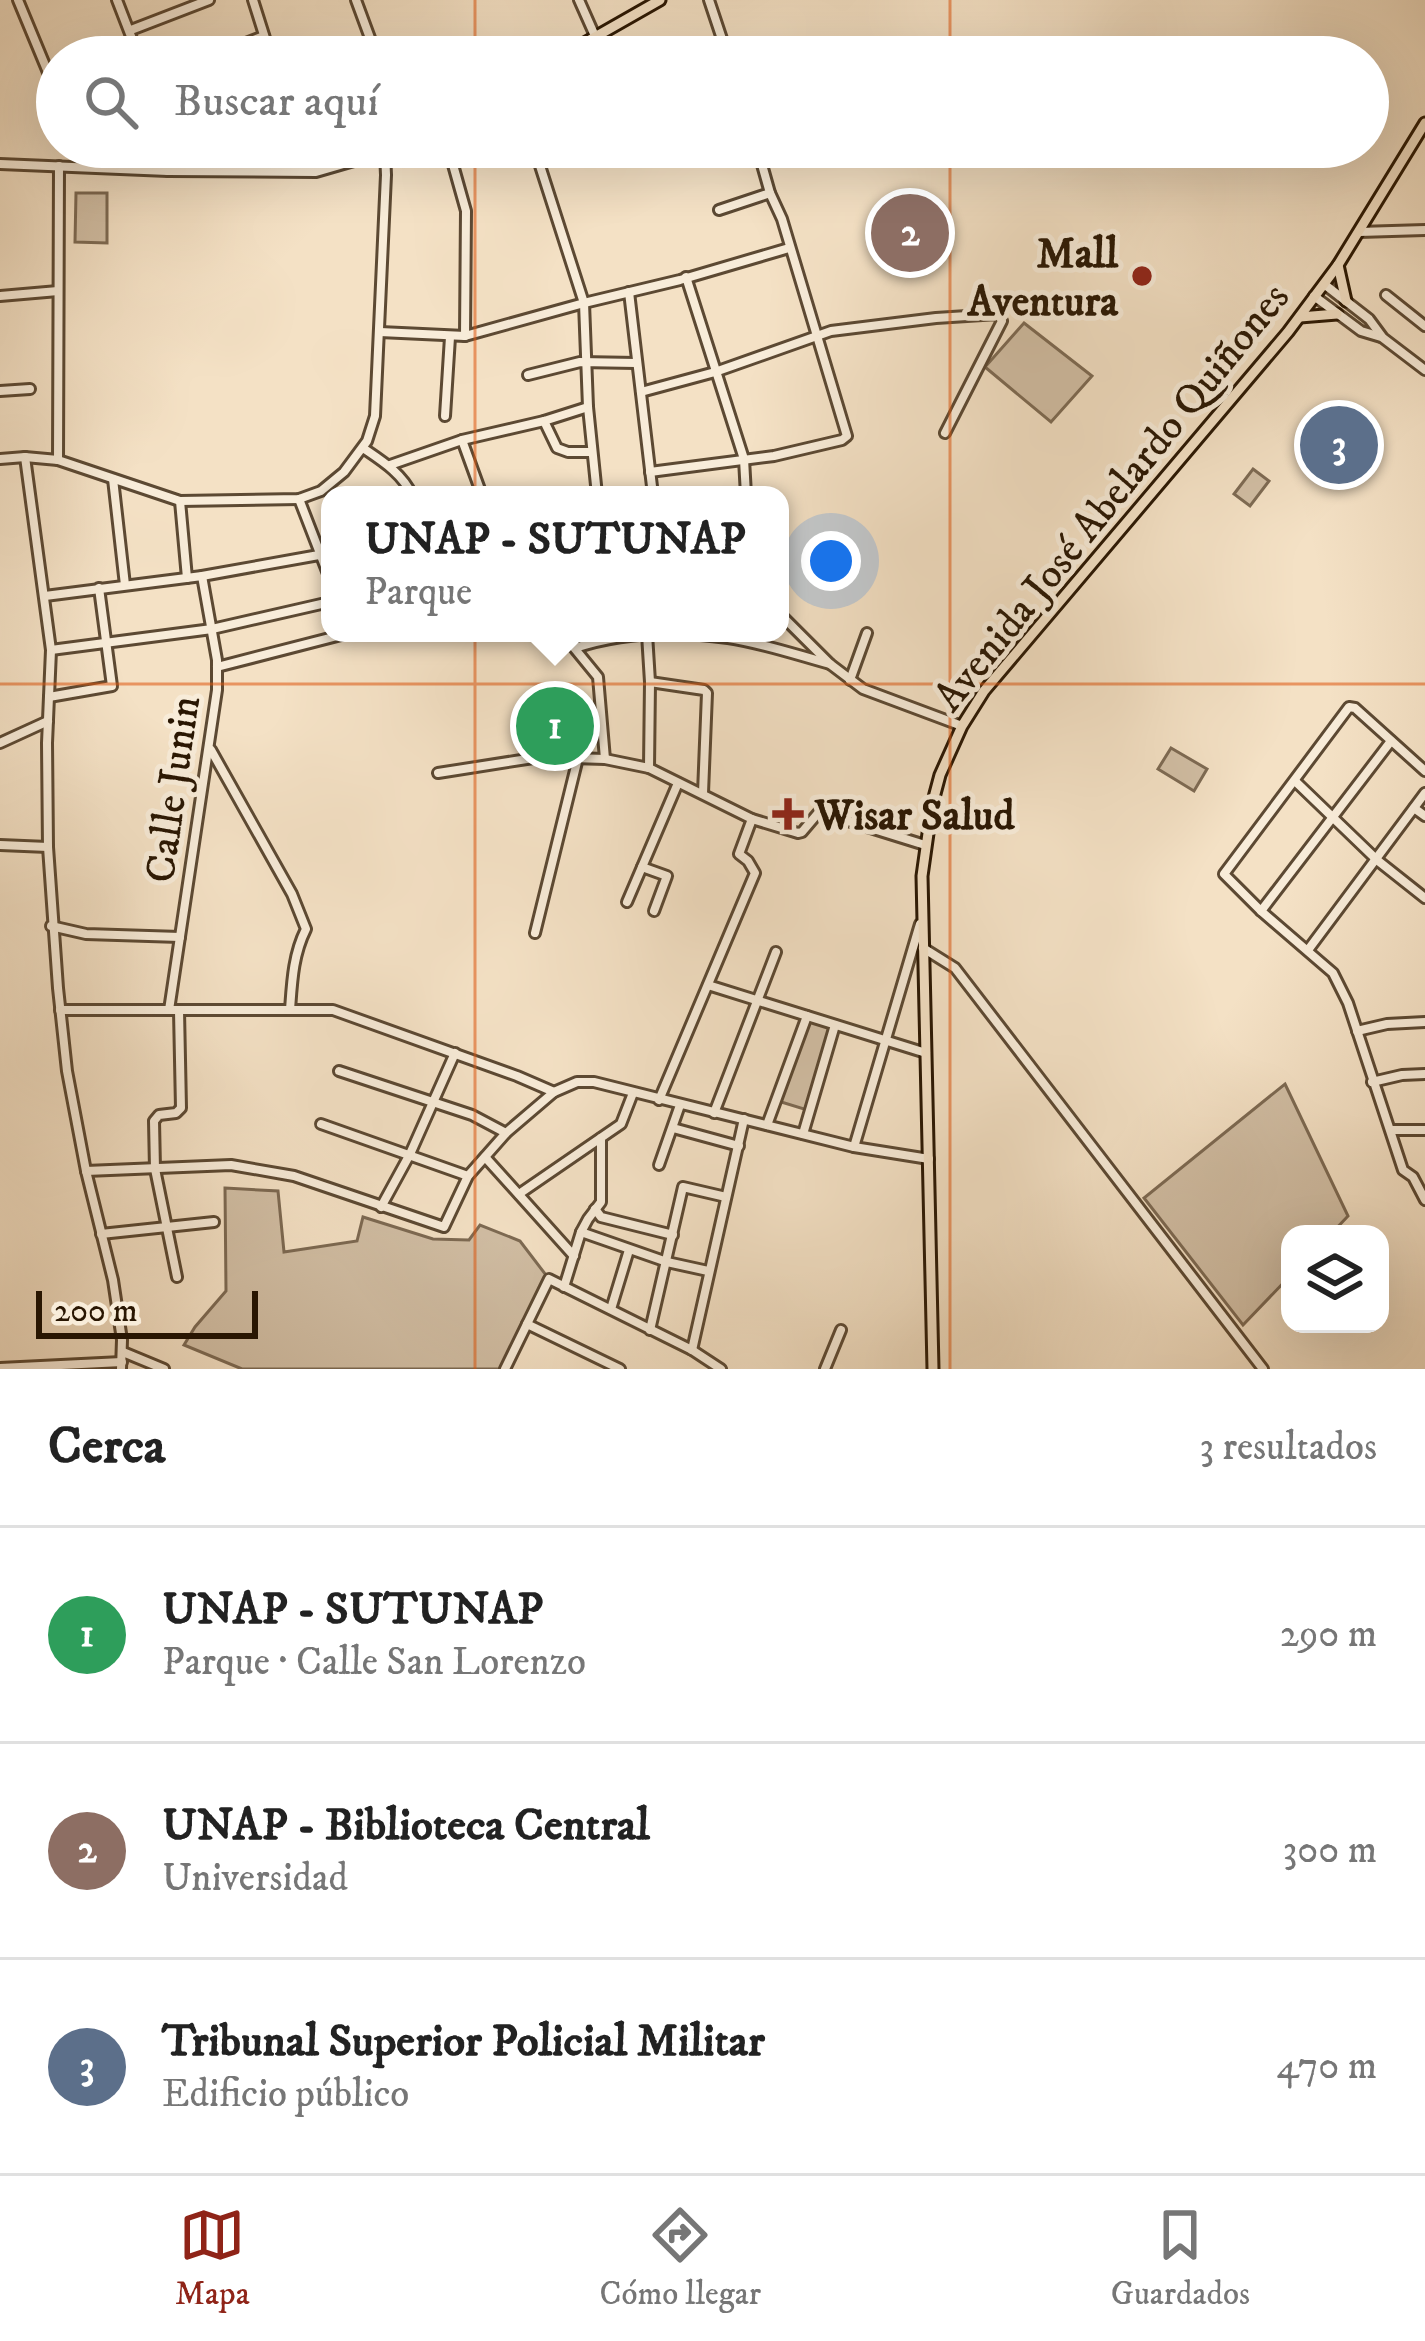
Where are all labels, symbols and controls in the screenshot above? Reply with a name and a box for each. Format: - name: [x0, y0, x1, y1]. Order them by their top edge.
- search box: [36, 36, 1389, 168]
- icon: search: [78, 69, 144, 135]
- text: Buscar aquí: [174, 74, 379, 130]
- pin: 2: [871, 188, 949, 278]
- place label: Mall Aventura: [966, 229, 1119, 329]
- marker: Mall Aventura: [1129, 263, 1155, 289]
- street label: Avenida José Abelardo Quiñones: [923, 273, 1301, 723]
- pin: 3: [1300, 400, 1378, 490]
- popup: [321, 486, 789, 642]
- text: UNAP - SUTUNAP: [364, 512, 746, 568]
- your location: [801, 531, 861, 591]
- text: Parque: [364, 568, 472, 617]
- pin: 1: [516, 681, 594, 771]
- street label: Calle Junin: [135, 693, 213, 886]
- place label: Wisar Salud: [814, 791, 1015, 843]
- marker: Wisar Salud: [772, 798, 804, 830]
- map controls: [1281, 1225, 1389, 1333]
- button: layers: [1281, 1225, 1389, 1333]
- scale bar: [36, 1285, 258, 1338]
- text: 200 m: [54, 1291, 138, 1332]
- text: Cerca: [48, 1415, 165, 1479]
- text: 3 resultados: [1200, 1423, 1377, 1472]
- text: UNAP - SUTUNAP: [162, 1582, 543, 1638]
- text: 1: [80, 1610, 94, 1659]
- text: 290 m: [1280, 1610, 1377, 1659]
- text: Parque · Calle San Lorenzo: [162, 1638, 586, 1687]
- text: UNAP - Biblioteca Central: [162, 1798, 650, 1854]
- text: 2: [77, 1826, 97, 1875]
- text: 300 m: [1283, 1826, 1377, 1875]
- text: Universidad: [162, 1854, 348, 1903]
- text: Tribunal Superior Policial Militar: [162, 2014, 765, 2070]
- text: 3: [80, 2042, 94, 2091]
- text: 470 m: [1277, 2042, 1377, 2091]
- text: Edificio público: [162, 2070, 409, 2119]
- tab: Mapa: [175, 2202, 250, 2315]
- tab: Cómo llegar: [599, 2202, 761, 2315]
- tab: Guardados: [1111, 2202, 1250, 2315]

